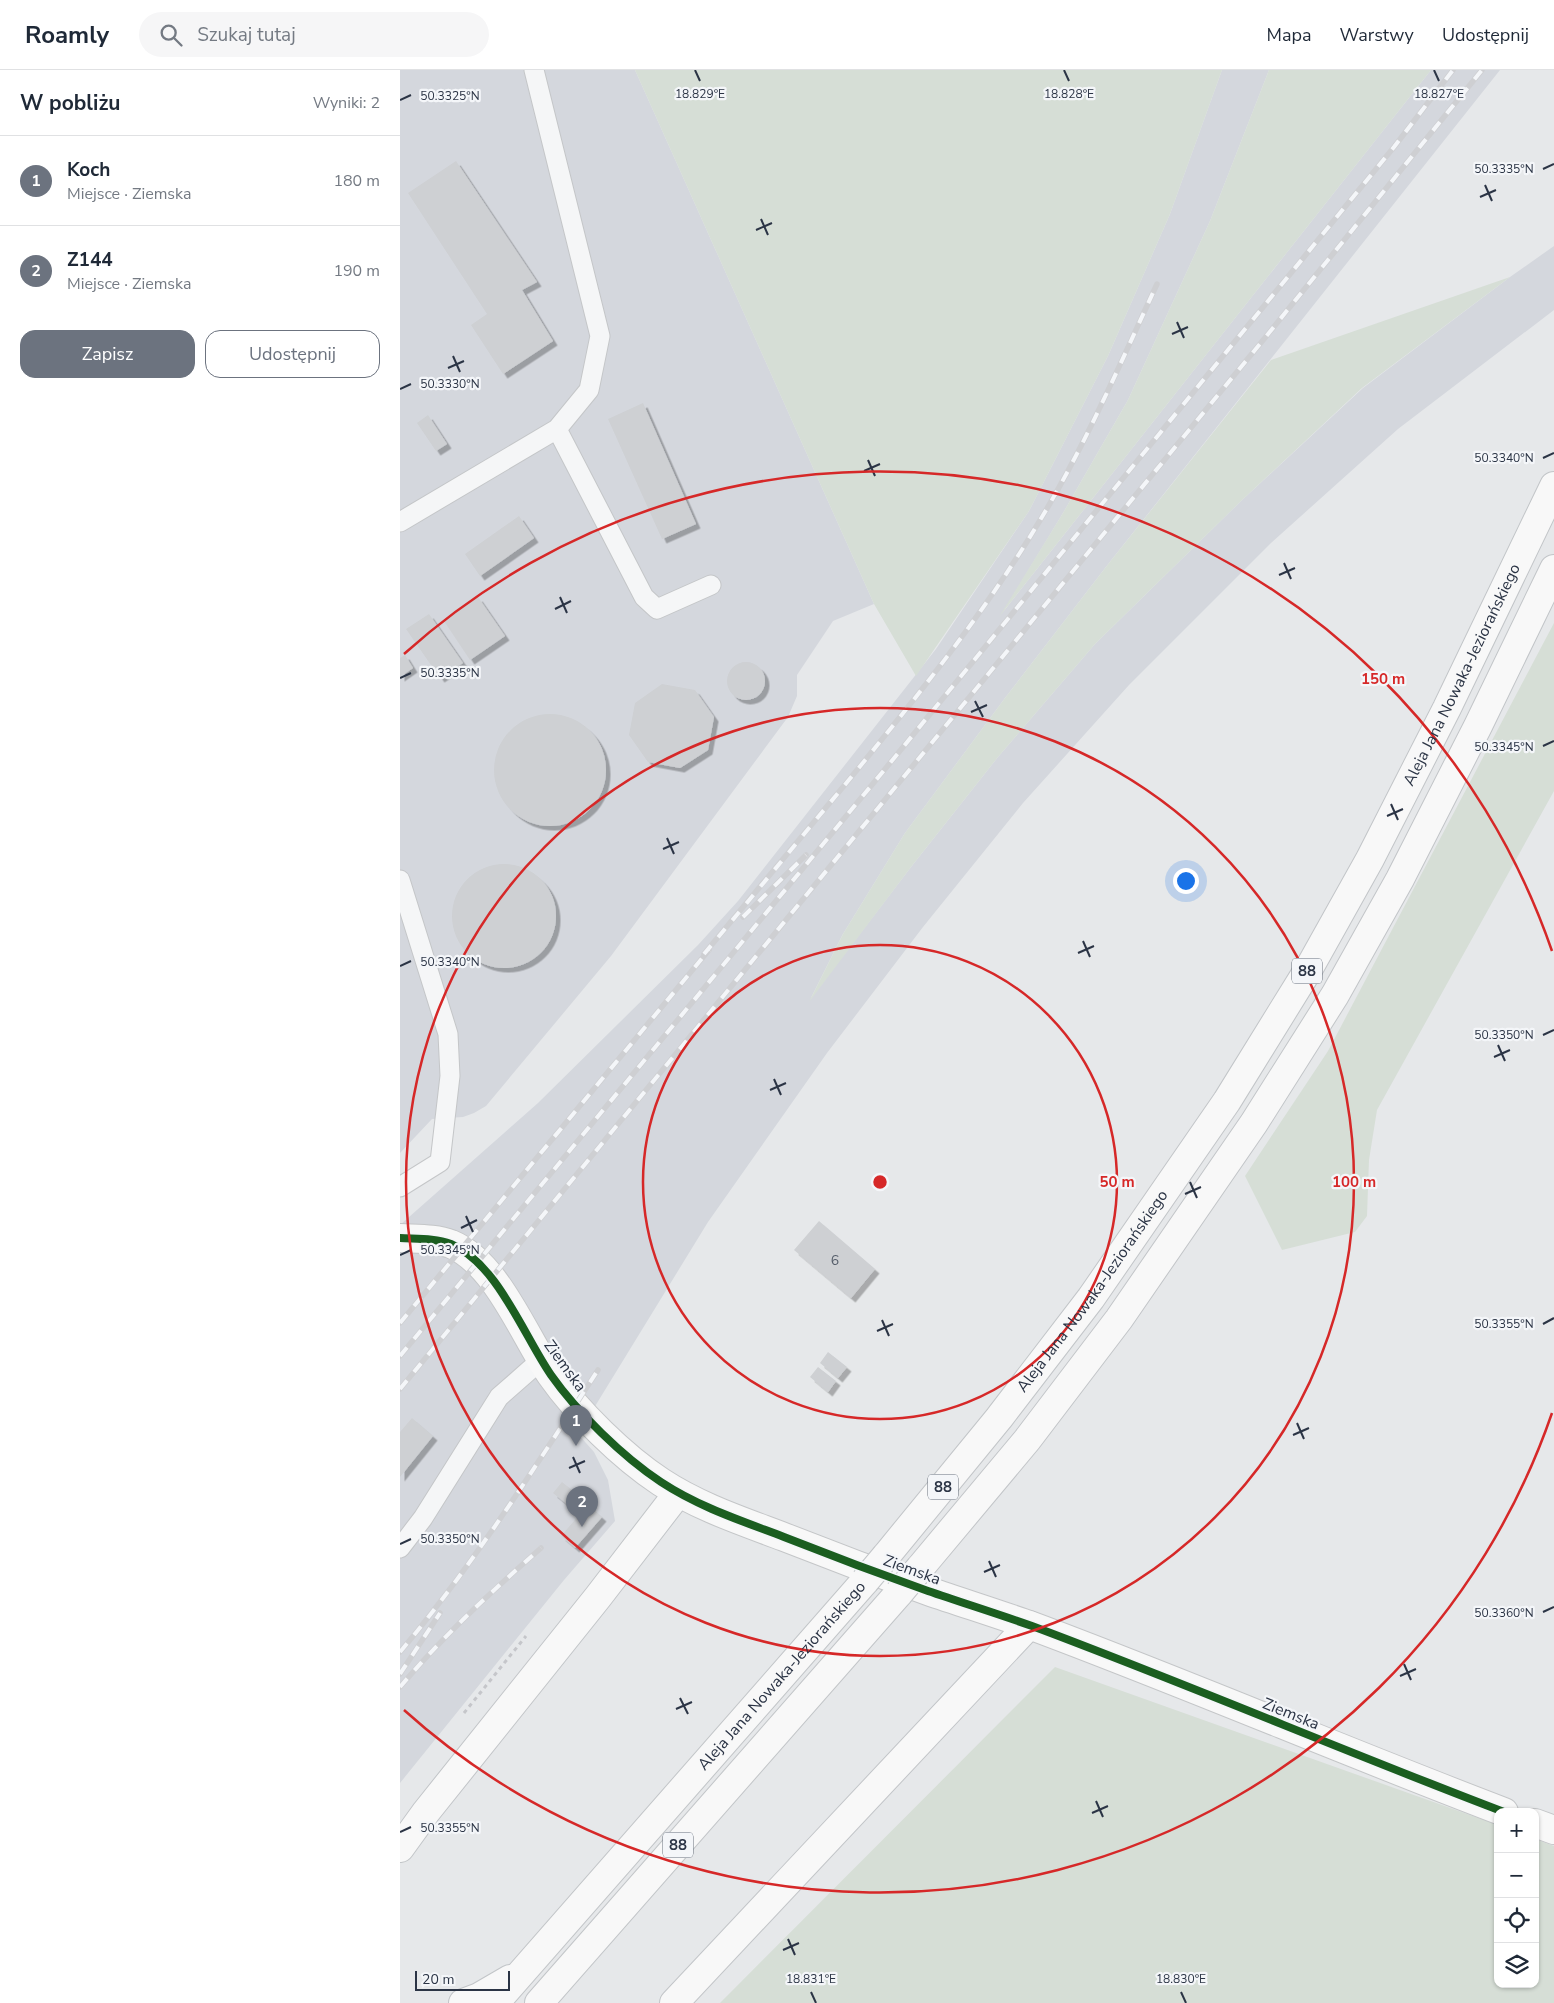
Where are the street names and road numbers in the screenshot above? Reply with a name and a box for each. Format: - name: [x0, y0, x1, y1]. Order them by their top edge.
- street label: Aleja Jana Nowaka-Jeziorańskiego: [1398, 560, 1526, 790]
- road number: 88: [1292, 958, 1322, 984]
- street label: Aleja Jana Nowaka-Jeziorańskiego: [1012, 1186, 1173, 1397]
- street label: Ziemska: [539, 1335, 591, 1397]
- road number: 88: [928, 1474, 958, 1500]
- street label: Ziemska: [880, 1549, 944, 1591]
- street label: Aleja Jana Nowaka-Jeziorańskiego: [693, 1576, 871, 1775]
- street label: Ziemska: [1259, 1693, 1323, 1735]
- road number: 88: [663, 1832, 693, 1858]

